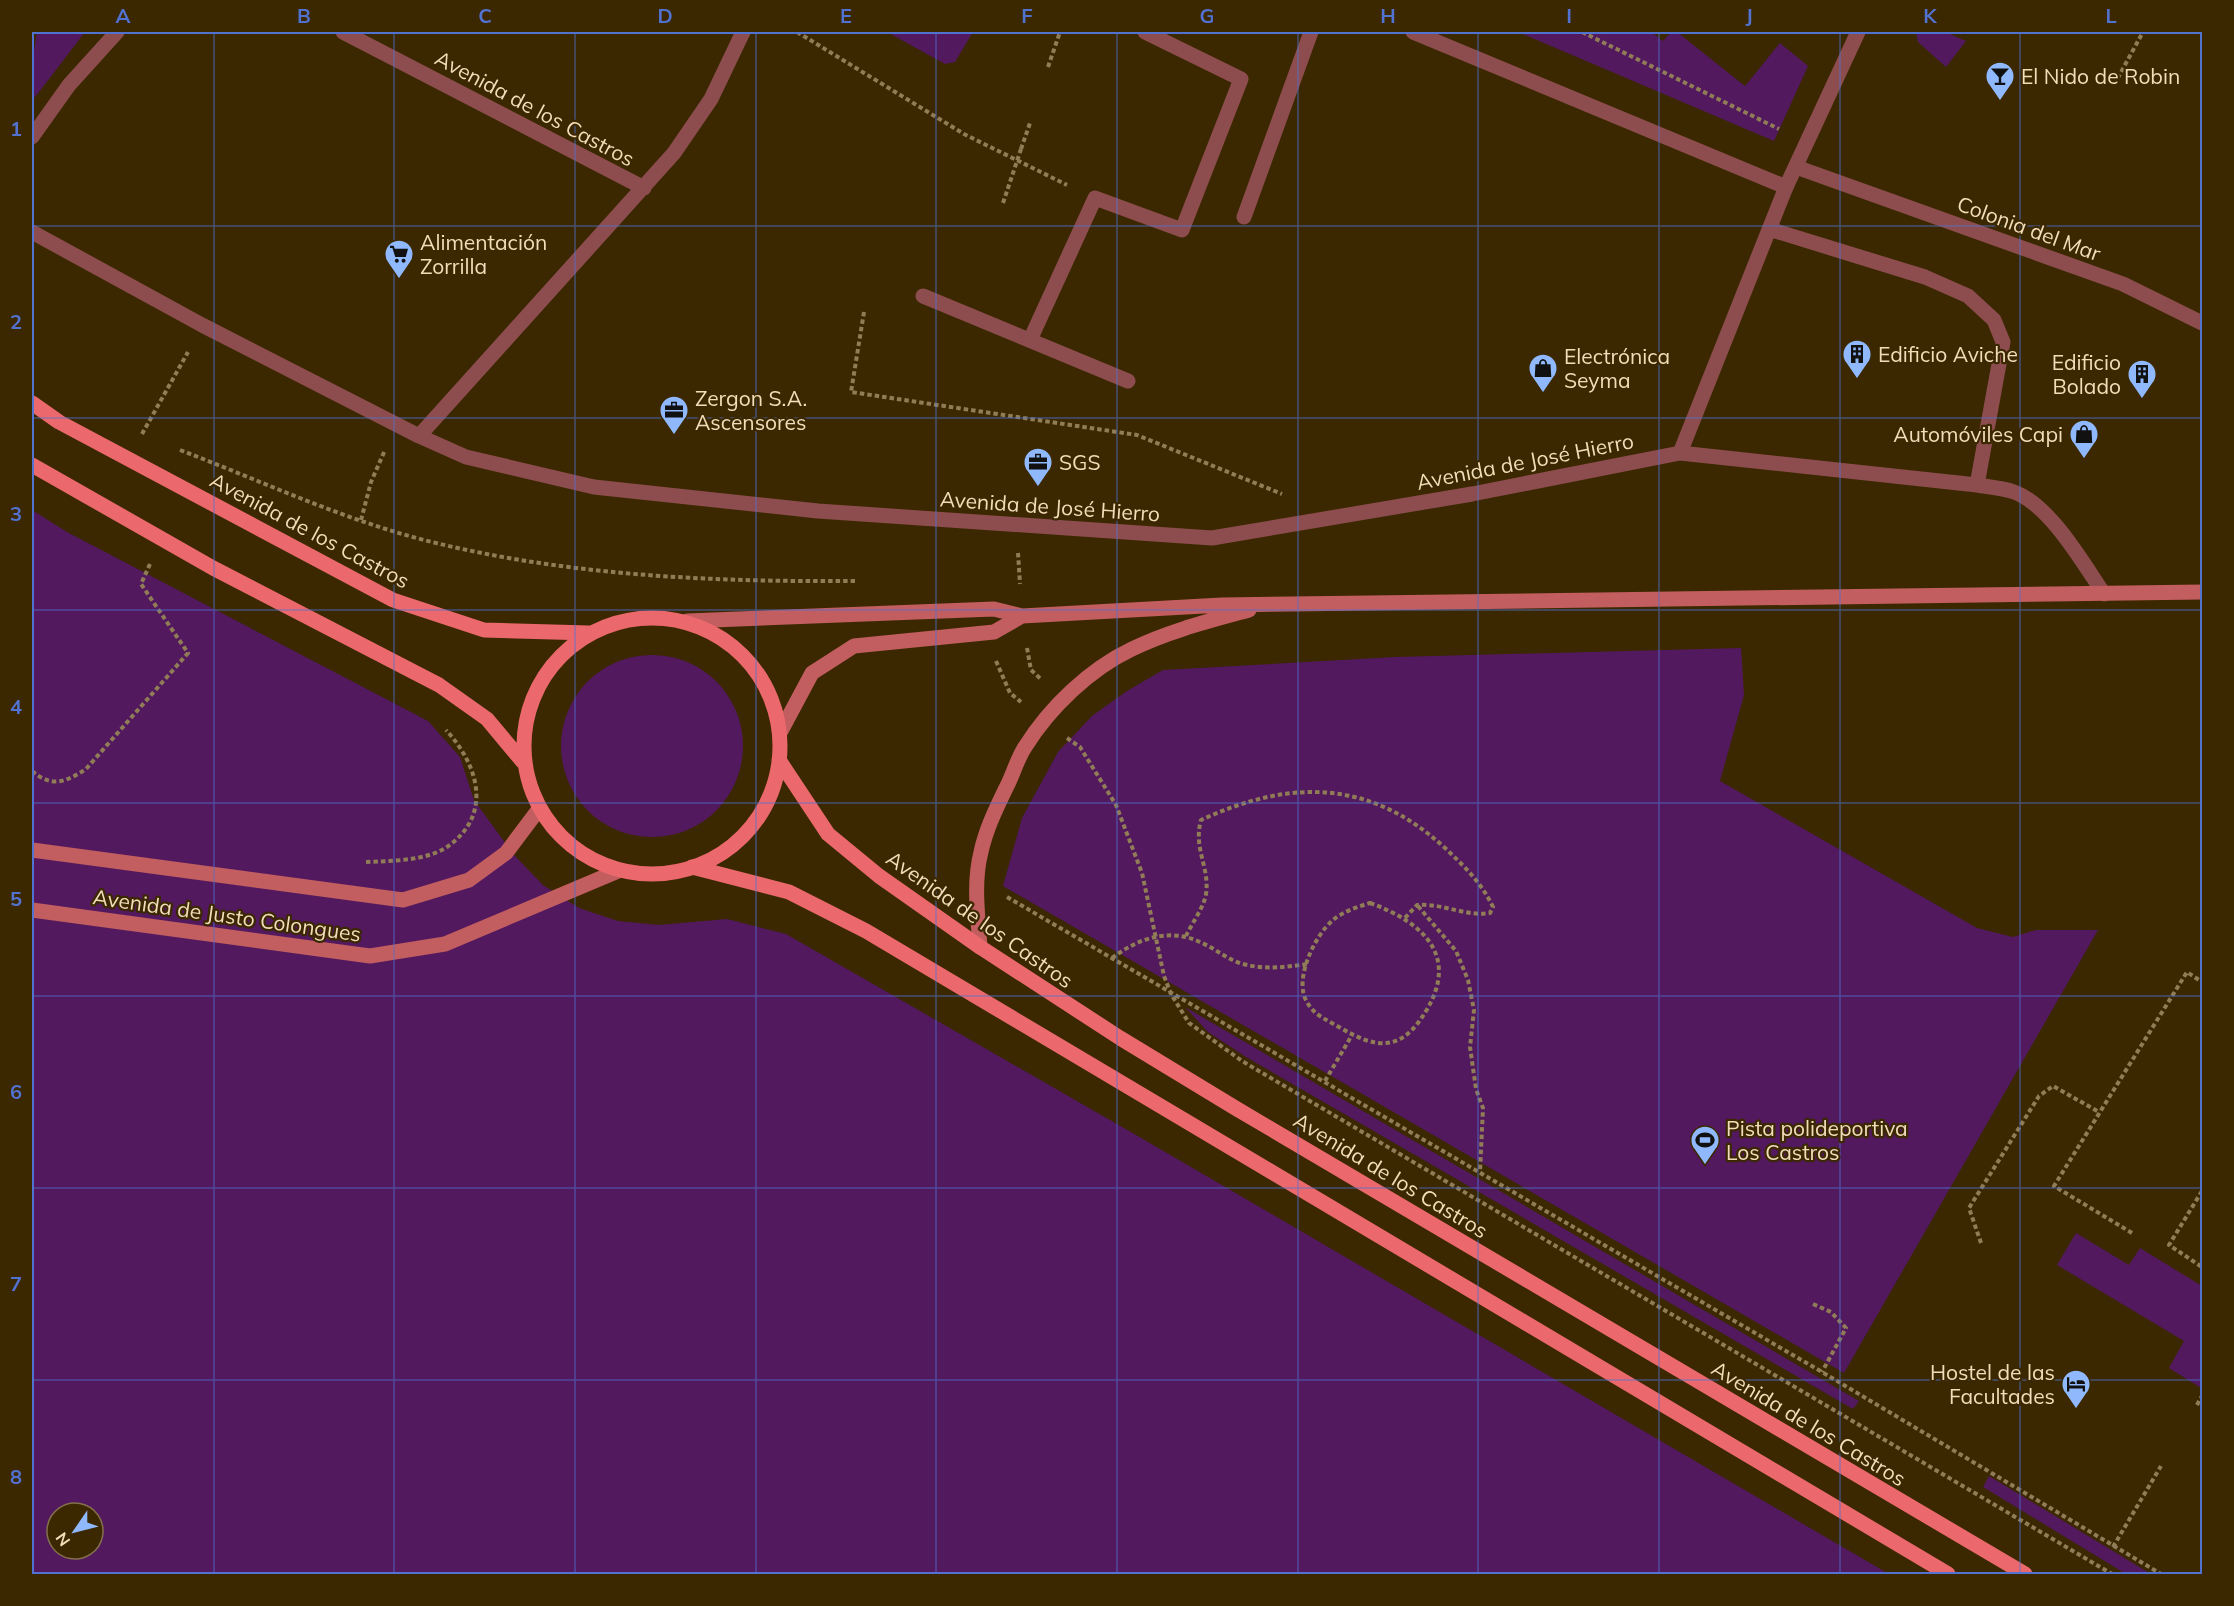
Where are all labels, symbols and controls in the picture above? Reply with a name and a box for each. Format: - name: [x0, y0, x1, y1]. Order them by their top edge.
- text: A: [116, 3, 131, 28]
- text: B: [297, 3, 311, 28]
- text: C: [478, 3, 492, 28]
- text: D: [657, 3, 673, 28]
- text: E: [840, 3, 852, 28]
- text: F: [1021, 3, 1033, 28]
- text: G: [1200, 3, 1214, 28]
- text: H: [1380, 3, 1396, 28]
- text: I: [1566, 3, 1572, 28]
- text: J: [1745, 3, 1753, 28]
- text: K: [1923, 3, 1937, 28]
- text: L: [2105, 3, 2117, 28]
- street label: Avenida de los Castros: [431, 44, 639, 172]
- bar icon: El Nido de Robin: [1984, 60, 2016, 102]
- place label: El Nido de Robin: [2021, 63, 2180, 89]
- text: 1: [10, 116, 22, 141]
- street label: Colonia del Mar: [1954, 190, 2105, 266]
- place label: Alimentación Zorrilla: [420, 229, 547, 279]
- supermarket icon: Alimentación Zorrilla: [383, 238, 415, 280]
- text: 2: [10, 309, 22, 334]
- building icon: Edificio Aviche: [1841, 338, 1873, 380]
- place label: Edificio Aviche: [1878, 341, 2018, 367]
- place label: Electrónica Seyma: [1564, 343, 1670, 393]
- place label: Edificio Bolado: [2052, 349, 2121, 399]
- shop icon: Electrónica Seyma: [1527, 352, 1559, 394]
- building icon: Edificio Bolado: [2126, 358, 2158, 400]
- place label: Zergon S.A. Ascensores: [695, 385, 807, 435]
- office icon: Zergon S.A. Ascensores: [658, 394, 690, 436]
- shop icon: Automóviles Capi: [2068, 418, 2100, 460]
- place label: Automóviles Capi: [1893, 421, 2063, 447]
- street label: Avenida de José Hierro: [1414, 427, 1636, 495]
- office icon: SGS: [1022, 446, 1054, 488]
- place label: SGS: [1059, 449, 1101, 475]
- street label: Avenida de los Castros: [206, 466, 414, 594]
- street label: Avenida de José Hierro: [939, 485, 1161, 527]
- text: 3: [10, 501, 22, 526]
- text: 4: [10, 694, 22, 719]
- street label: Avenida de los Castros: [882, 845, 1078, 993]
- street label: Avenida de Justo Colongues: [91, 883, 363, 947]
- text: 5: [10, 886, 22, 911]
- text: 6: [10, 1079, 22, 1104]
- street label: Avenida de los Castros: [1289, 1107, 1493, 1243]
- place label: Pista polideportiva Los Castros: [1726, 1115, 1908, 1165]
- sports icon: Pista polideportiva Los Castros: [1689, 1124, 1721, 1166]
- text: 7: [10, 1271, 22, 1296]
- street label: Avenida de los Castros: [1707, 1355, 1911, 1491]
- place label: Hostel de las Facultades: [1930, 1359, 2055, 1409]
- hotel icon: Hostel de las Facultades: [2060, 1368, 2092, 1410]
- text: 8: [10, 1464, 22, 1489]
- north arrow: [45, 1501, 105, 1561]
- text: N: [51, 1529, 74, 1550]

